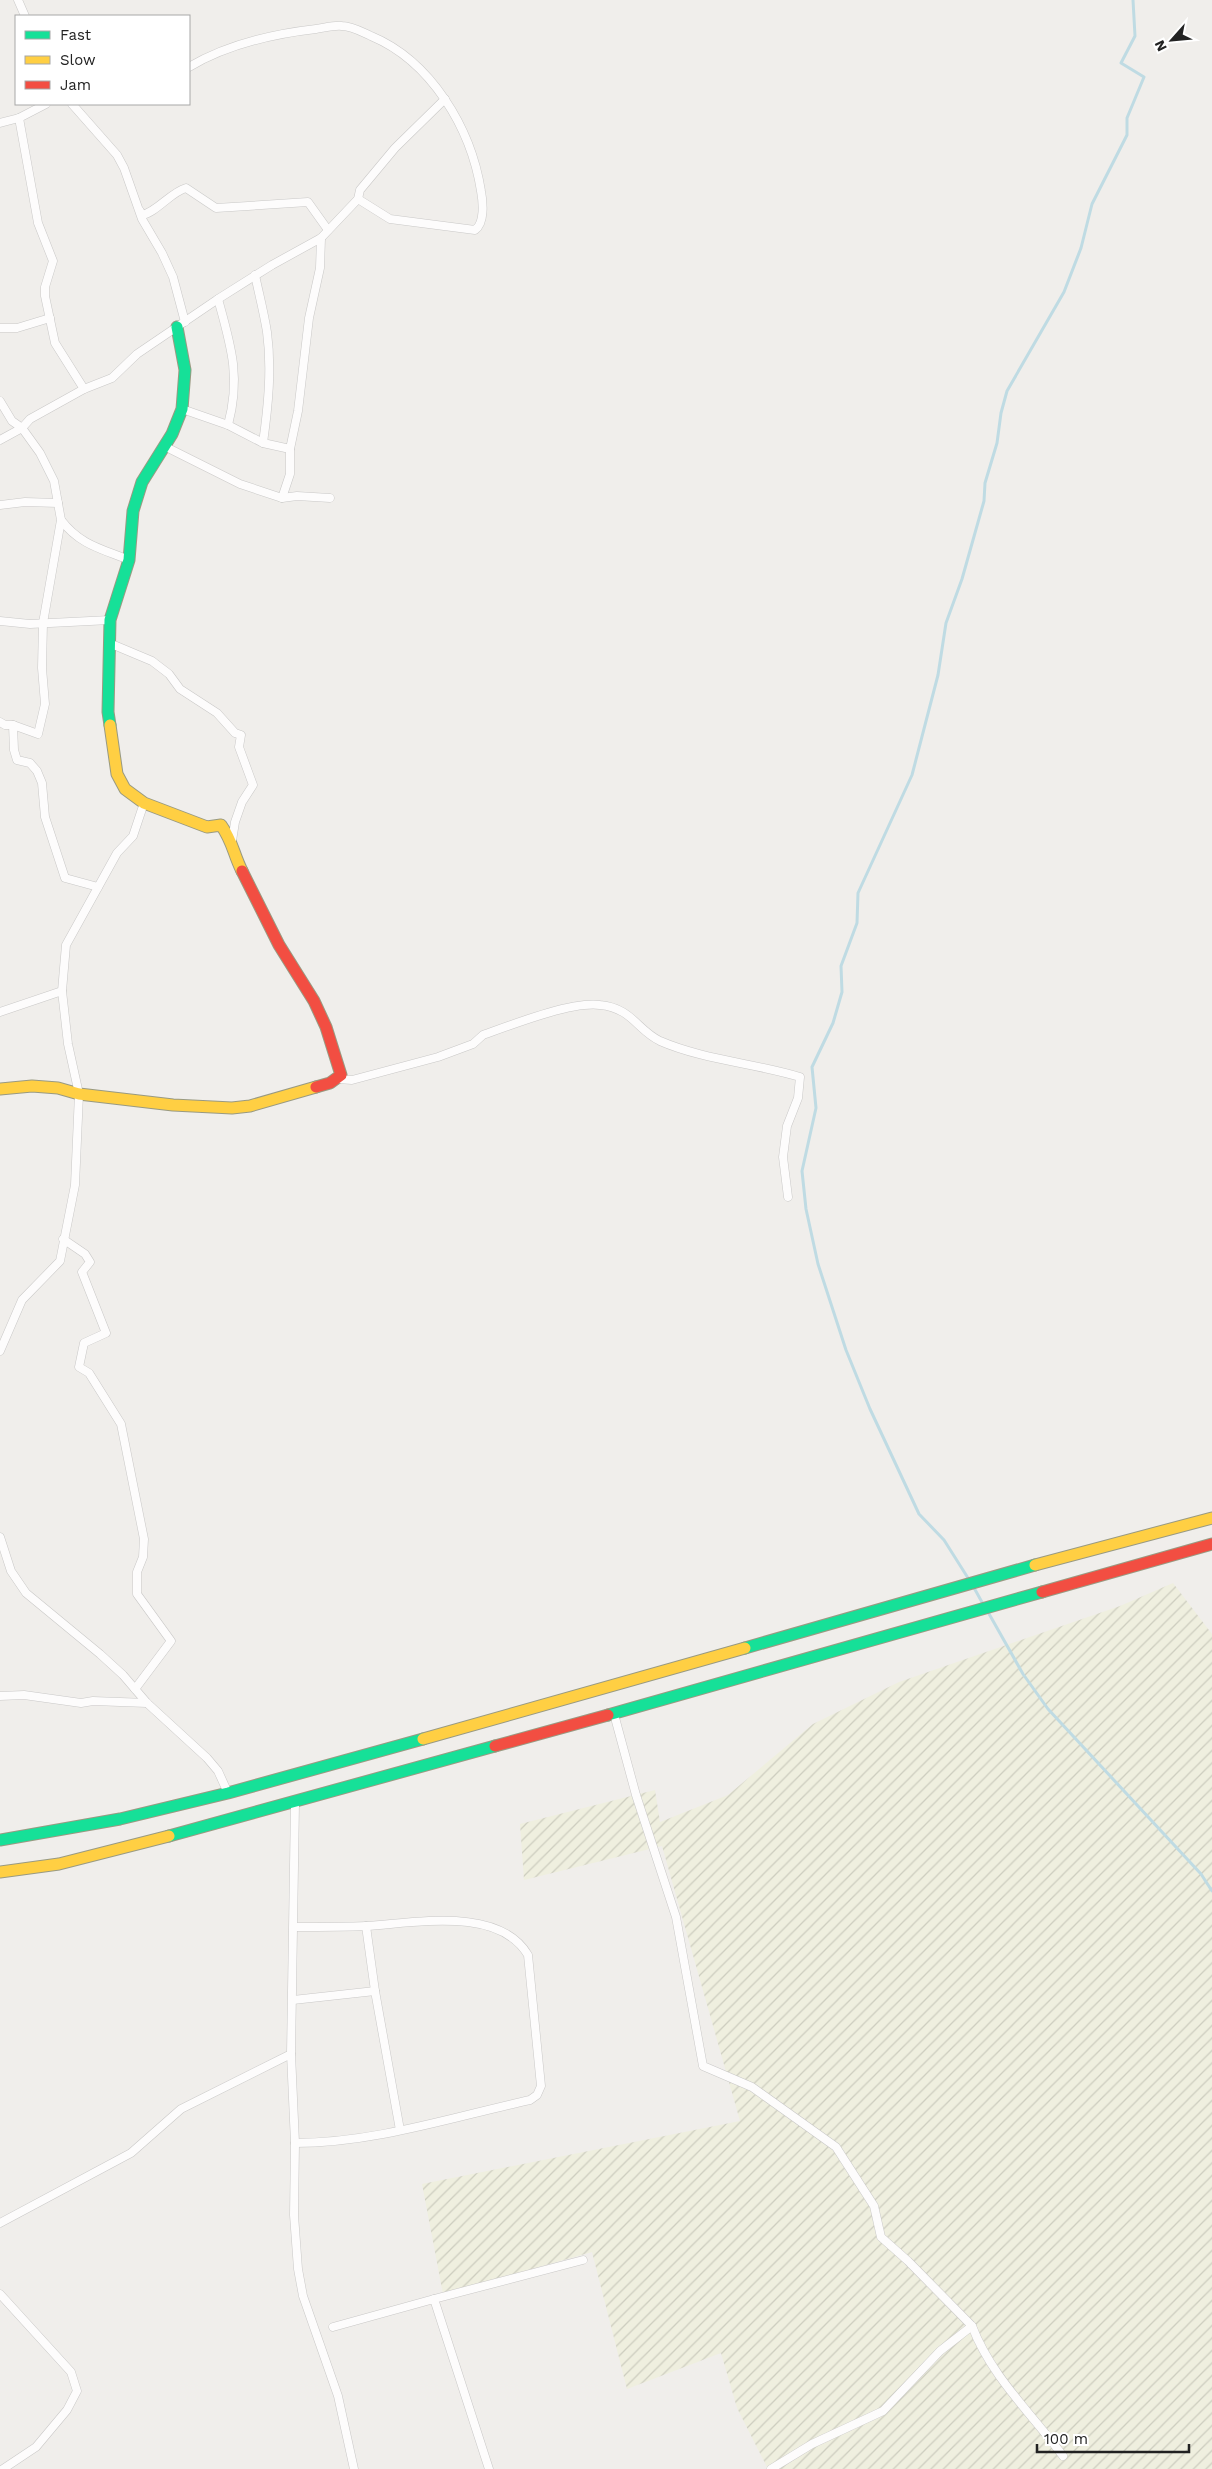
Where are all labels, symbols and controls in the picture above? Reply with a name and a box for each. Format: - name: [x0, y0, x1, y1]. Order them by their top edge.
- legend: [15, 15, 190, 105]
- north arrow: [1147, 15, 1197, 65]
- text: Fast: [60, 26, 92, 44]
- text: N: [1151, 38, 1170, 54]
- text: Slow: [60, 51, 96, 69]
- text: Jam: [60, 76, 91, 94]
- scale bar: [1037, 2422, 1190, 2454]
- text: 100 m: [1044, 2430, 1088, 2448]

